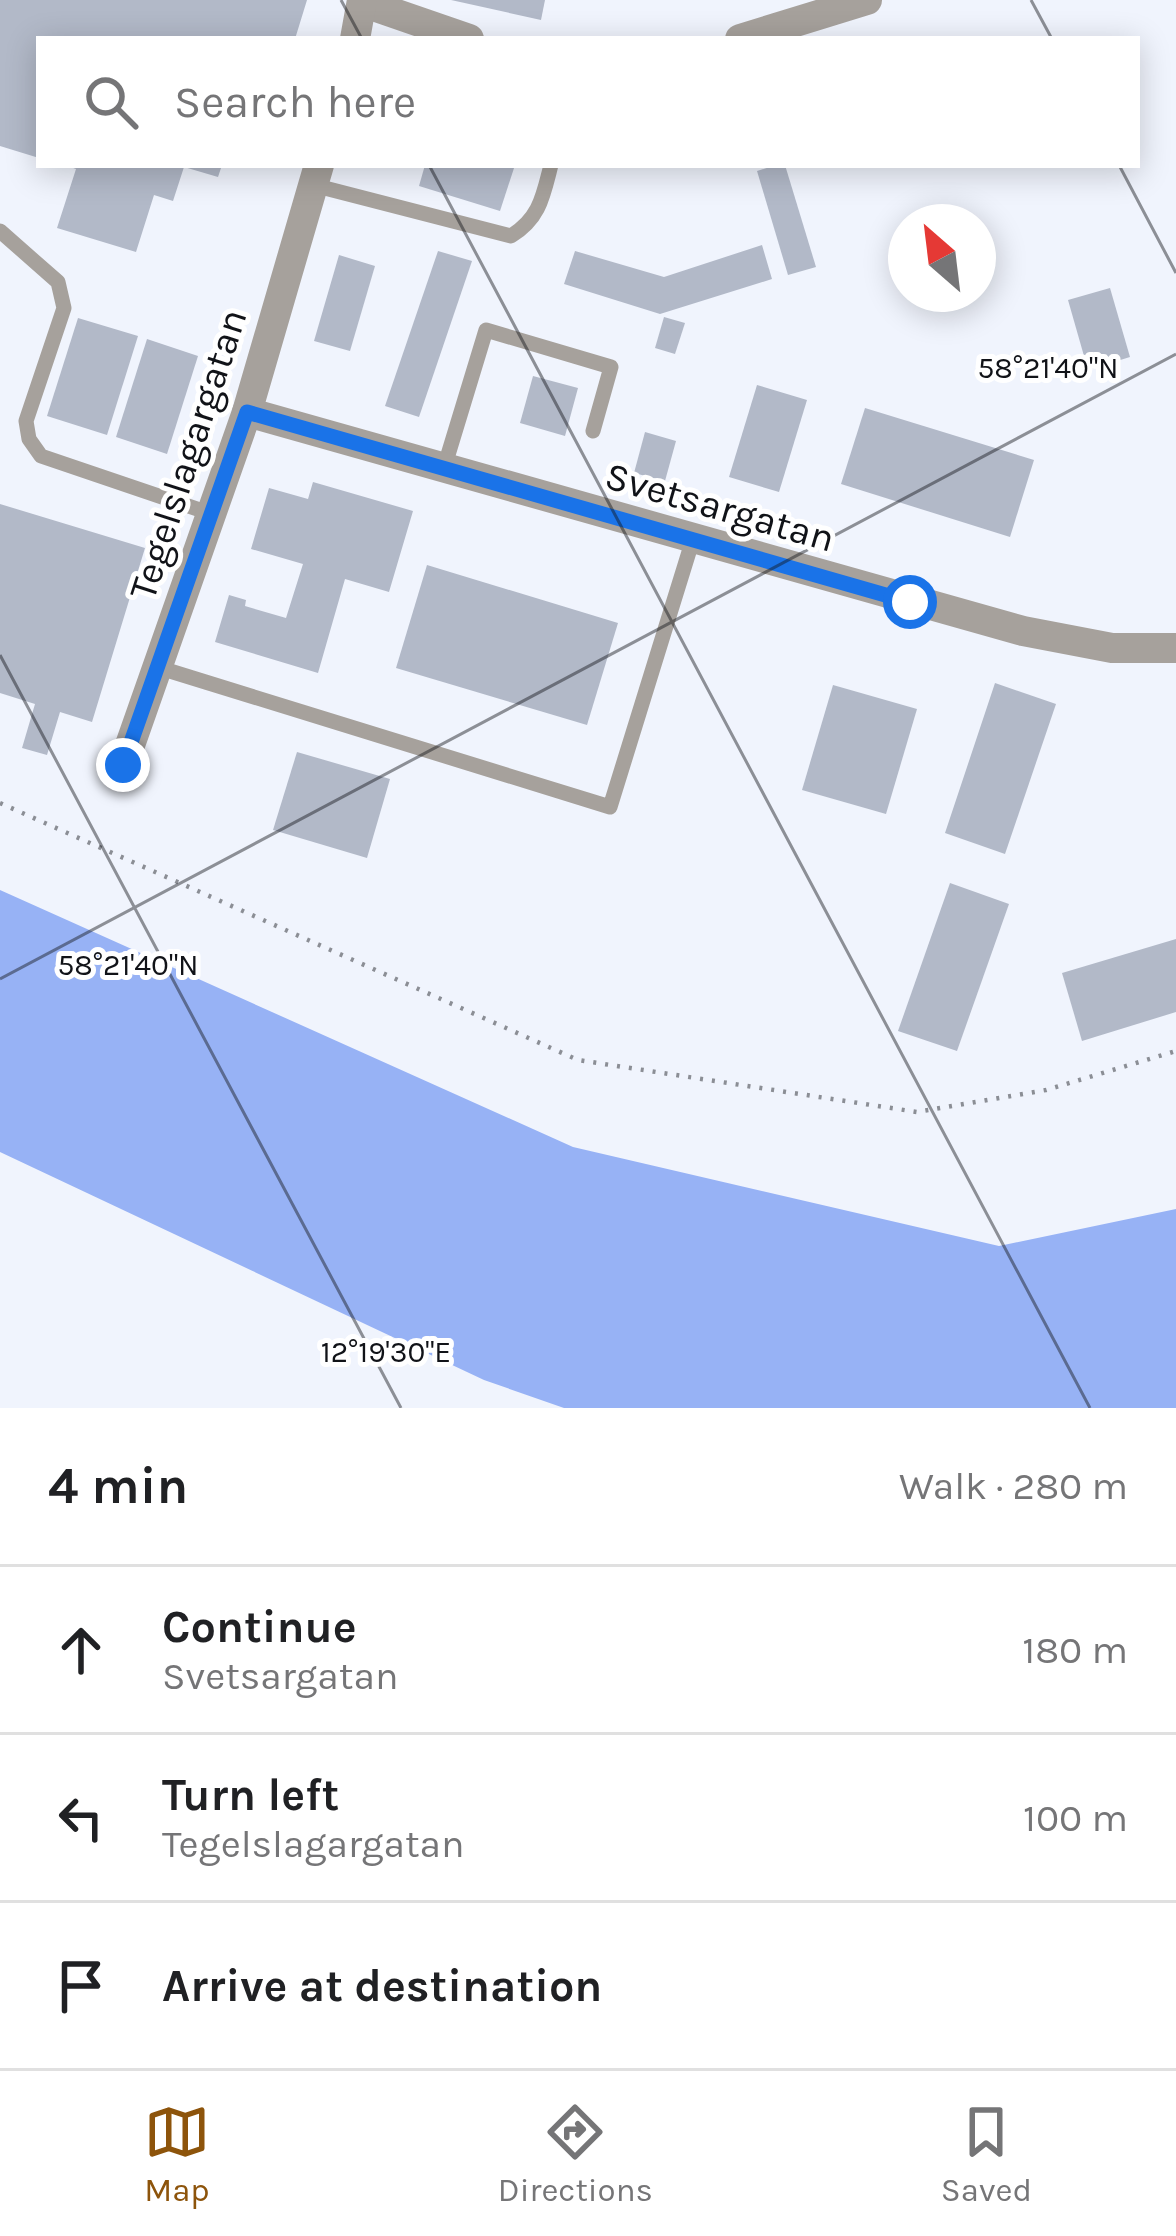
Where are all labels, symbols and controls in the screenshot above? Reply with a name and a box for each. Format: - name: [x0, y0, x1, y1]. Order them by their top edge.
- search box: [36, 36, 1140, 168]
- icon: search: [78, 69, 144, 135]
- text: Search here: [174, 76, 416, 128]
- north arrow: [888, 204, 996, 312]
- street label: Tegelslagargatan: [119, 303, 257, 605]
- text: 58°21'40"N: [977, 350, 1119, 386]
- street label: Svetsargatan: [600, 452, 840, 562]
- route start: [883, 575, 937, 629]
- route end: [96, 738, 150, 792]
- text: 58°21'40"N: [57, 947, 199, 983]
- text: 12°19'30"E: [321, 1334, 451, 1370]
- text: 4 min: [48, 1456, 188, 1516]
- text: Walk · 280 m: [899, 1463, 1128, 1509]
- text: Continue: [162, 1601, 357, 1653]
- icon: ahead: [48, 1617, 114, 1683]
- text: 180 m: [1022, 1627, 1128, 1673]
- text: Svetsargatan: [162, 1653, 398, 1699]
- text: Turn left: [162, 1769, 339, 1821]
- icon: left: [48, 1785, 114, 1851]
- text: 100 m: [1023, 1795, 1128, 1841]
- text: Tegelslagargatan: [162, 1821, 465, 1867]
- icon: arrive: [48, 1953, 114, 2019]
- text: Arrive at destination: [162, 1960, 602, 2012]
- tab: Map: [144, 2099, 210, 2209]
- tab: Directions: [498, 2099, 653, 2209]
- tab: Saved: [941, 2099, 1032, 2209]

